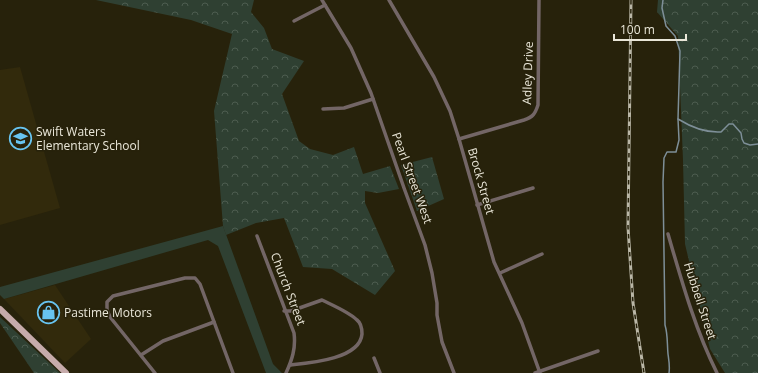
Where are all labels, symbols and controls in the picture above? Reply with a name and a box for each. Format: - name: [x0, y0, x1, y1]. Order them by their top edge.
- scale bar: [614, 16, 686, 42]
- text: 100 m: [620, 21, 655, 38]
- street label: Adley Drive: [518, 41, 537, 105]
- place label: Swift Waters Elementary School: [36, 123, 140, 154]
- school or university icon: Swift Waters Elementary School: [7, 126, 33, 152]
- street label: Pearl Street West: [388, 130, 437, 226]
- street label: Brock Street: [464, 146, 499, 216]
- street label: Church Street: [267, 250, 310, 328]
- street label: Hubbell Street: [680, 260, 721, 342]
- shop icon: Pastime Motors: [36, 300, 62, 326]
- place label: Pastime Motors: [64, 304, 152, 321]

